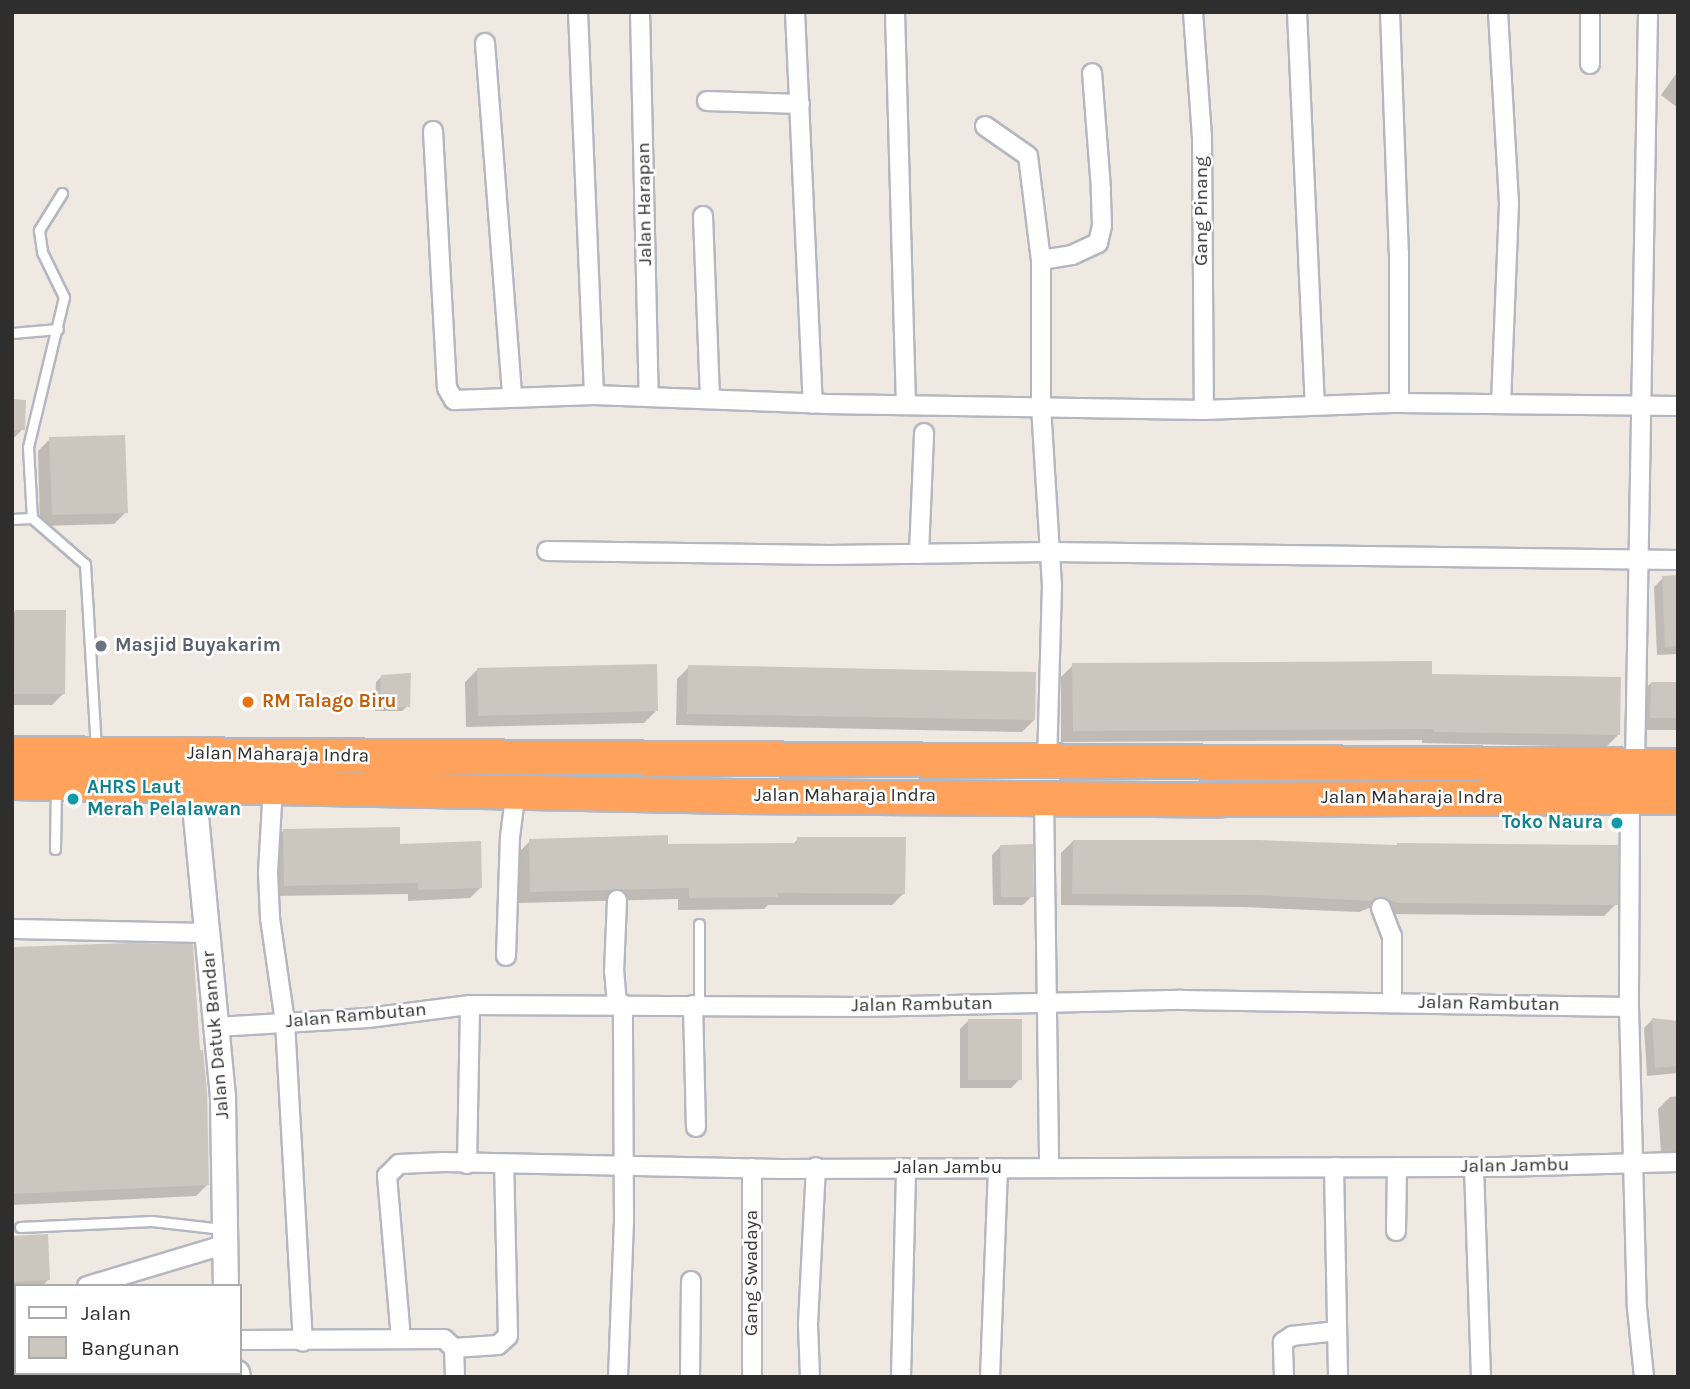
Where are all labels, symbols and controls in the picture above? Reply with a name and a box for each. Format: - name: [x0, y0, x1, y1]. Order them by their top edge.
- street label: Jalan Harapan: [633, 142, 657, 266]
- street label: Gang Pinang: [1191, 156, 1213, 266]
- place label: Masjid Buyakarim: [115, 635, 281, 657]
- marker: Masjid Buyakarim: [93, 638, 109, 654]
- place label: RM Talago Biru: [262, 691, 396, 713]
- marker: RM Talago Biru: [240, 694, 256, 710]
- street label: Jalan Maharaja Indra: [187, 742, 369, 768]
- place label: AHRS Laut Merah Pelalawan: [87, 777, 241, 821]
- street label: Jalan Maharaja Indra: [754, 785, 936, 807]
- street label: Jalan Maharaja Indra: [1321, 787, 1503, 809]
- marker: AHRS Laut Merah Pelalawan: [65, 791, 81, 807]
- place label: Toko Naura: [1502, 812, 1603, 834]
- marker: Toko Naura: [1609, 815, 1625, 831]
- street label: Jalan Datuk Bandar: [197, 950, 235, 1120]
- street label: Jalan Rambutan: [1418, 991, 1560, 1017]
- street label: Jalan Rambutan: [851, 992, 993, 1018]
- street label: Jalan Rambutan: [284, 998, 428, 1034]
- street label: Jalan Jambu: [1461, 1154, 1569, 1178]
- street label: Jalan Jambu: [894, 1157, 1002, 1179]
- street label: Gang Swadaya: [741, 1210, 763, 1336]
- legend: [14, 1284, 242, 1375]
- text: Jalan: [81, 1301, 131, 1325]
- text: Bangunan: [81, 1336, 180, 1360]

